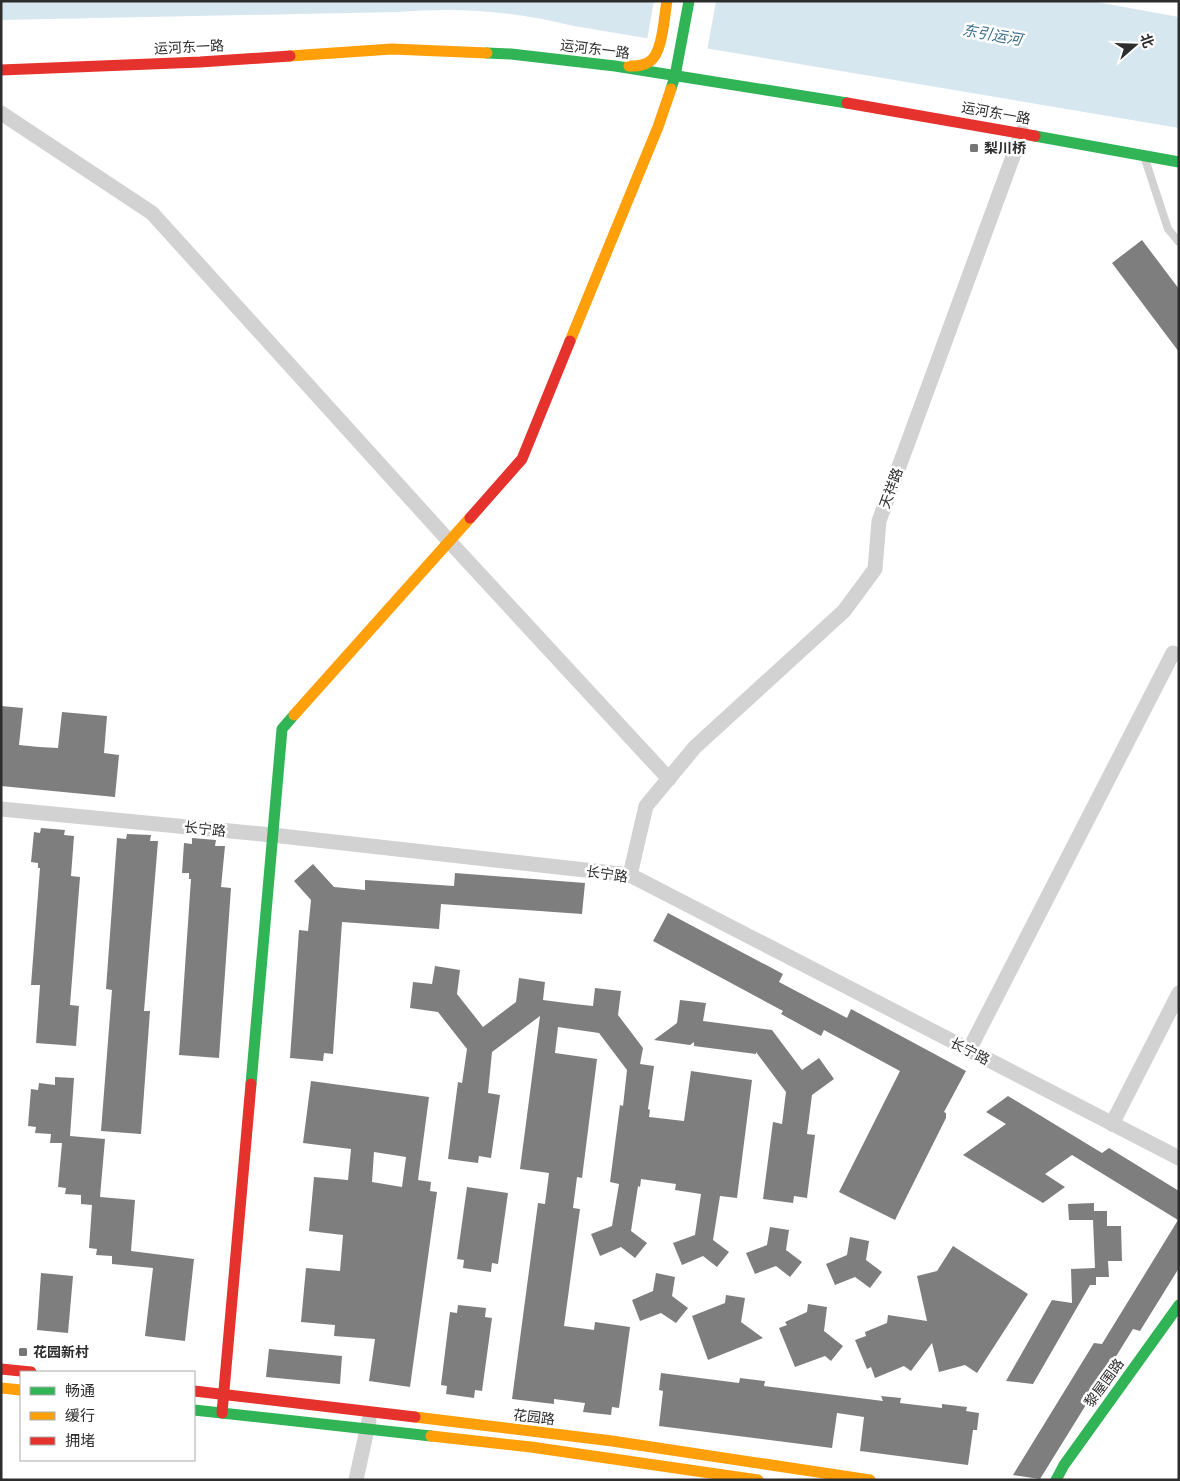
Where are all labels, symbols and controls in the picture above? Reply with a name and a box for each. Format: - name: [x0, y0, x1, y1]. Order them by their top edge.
- north arrow: [1110, 20, 1160, 70]
- water label: 东引运河: [961, 21, 1026, 50]
- text: 北: [1137, 31, 1157, 50]
- street label: 运河东一路: [154, 37, 224, 57]
- street label: 运河东一路: [559, 37, 631, 61]
- street label: 运河东一路: [960, 99, 1032, 127]
- place label: 梨川桥: [984, 140, 1026, 156]
- marker: 梨川桥: [968, 142, 980, 154]
- street label: 天祥路: [876, 466, 906, 510]
- street label: 长宁路: [183, 819, 227, 839]
- street label: 长宁路: [585, 863, 629, 885]
- street label: 长宁路: [948, 1034, 992, 1068]
- place label: 花园新村: [33, 1344, 89, 1360]
- marker: 花园新村: [17, 1346, 29, 1358]
- street label: 黎屋围路: [1081, 1356, 1127, 1410]
- legend: [20, 1371, 195, 1461]
- text: 畅通: [65, 1382, 95, 1400]
- text: 缓行: [65, 1407, 95, 1425]
- street label: 花园路: [512, 1407, 556, 1427]
- text: 拥堵: [65, 1432, 95, 1450]

